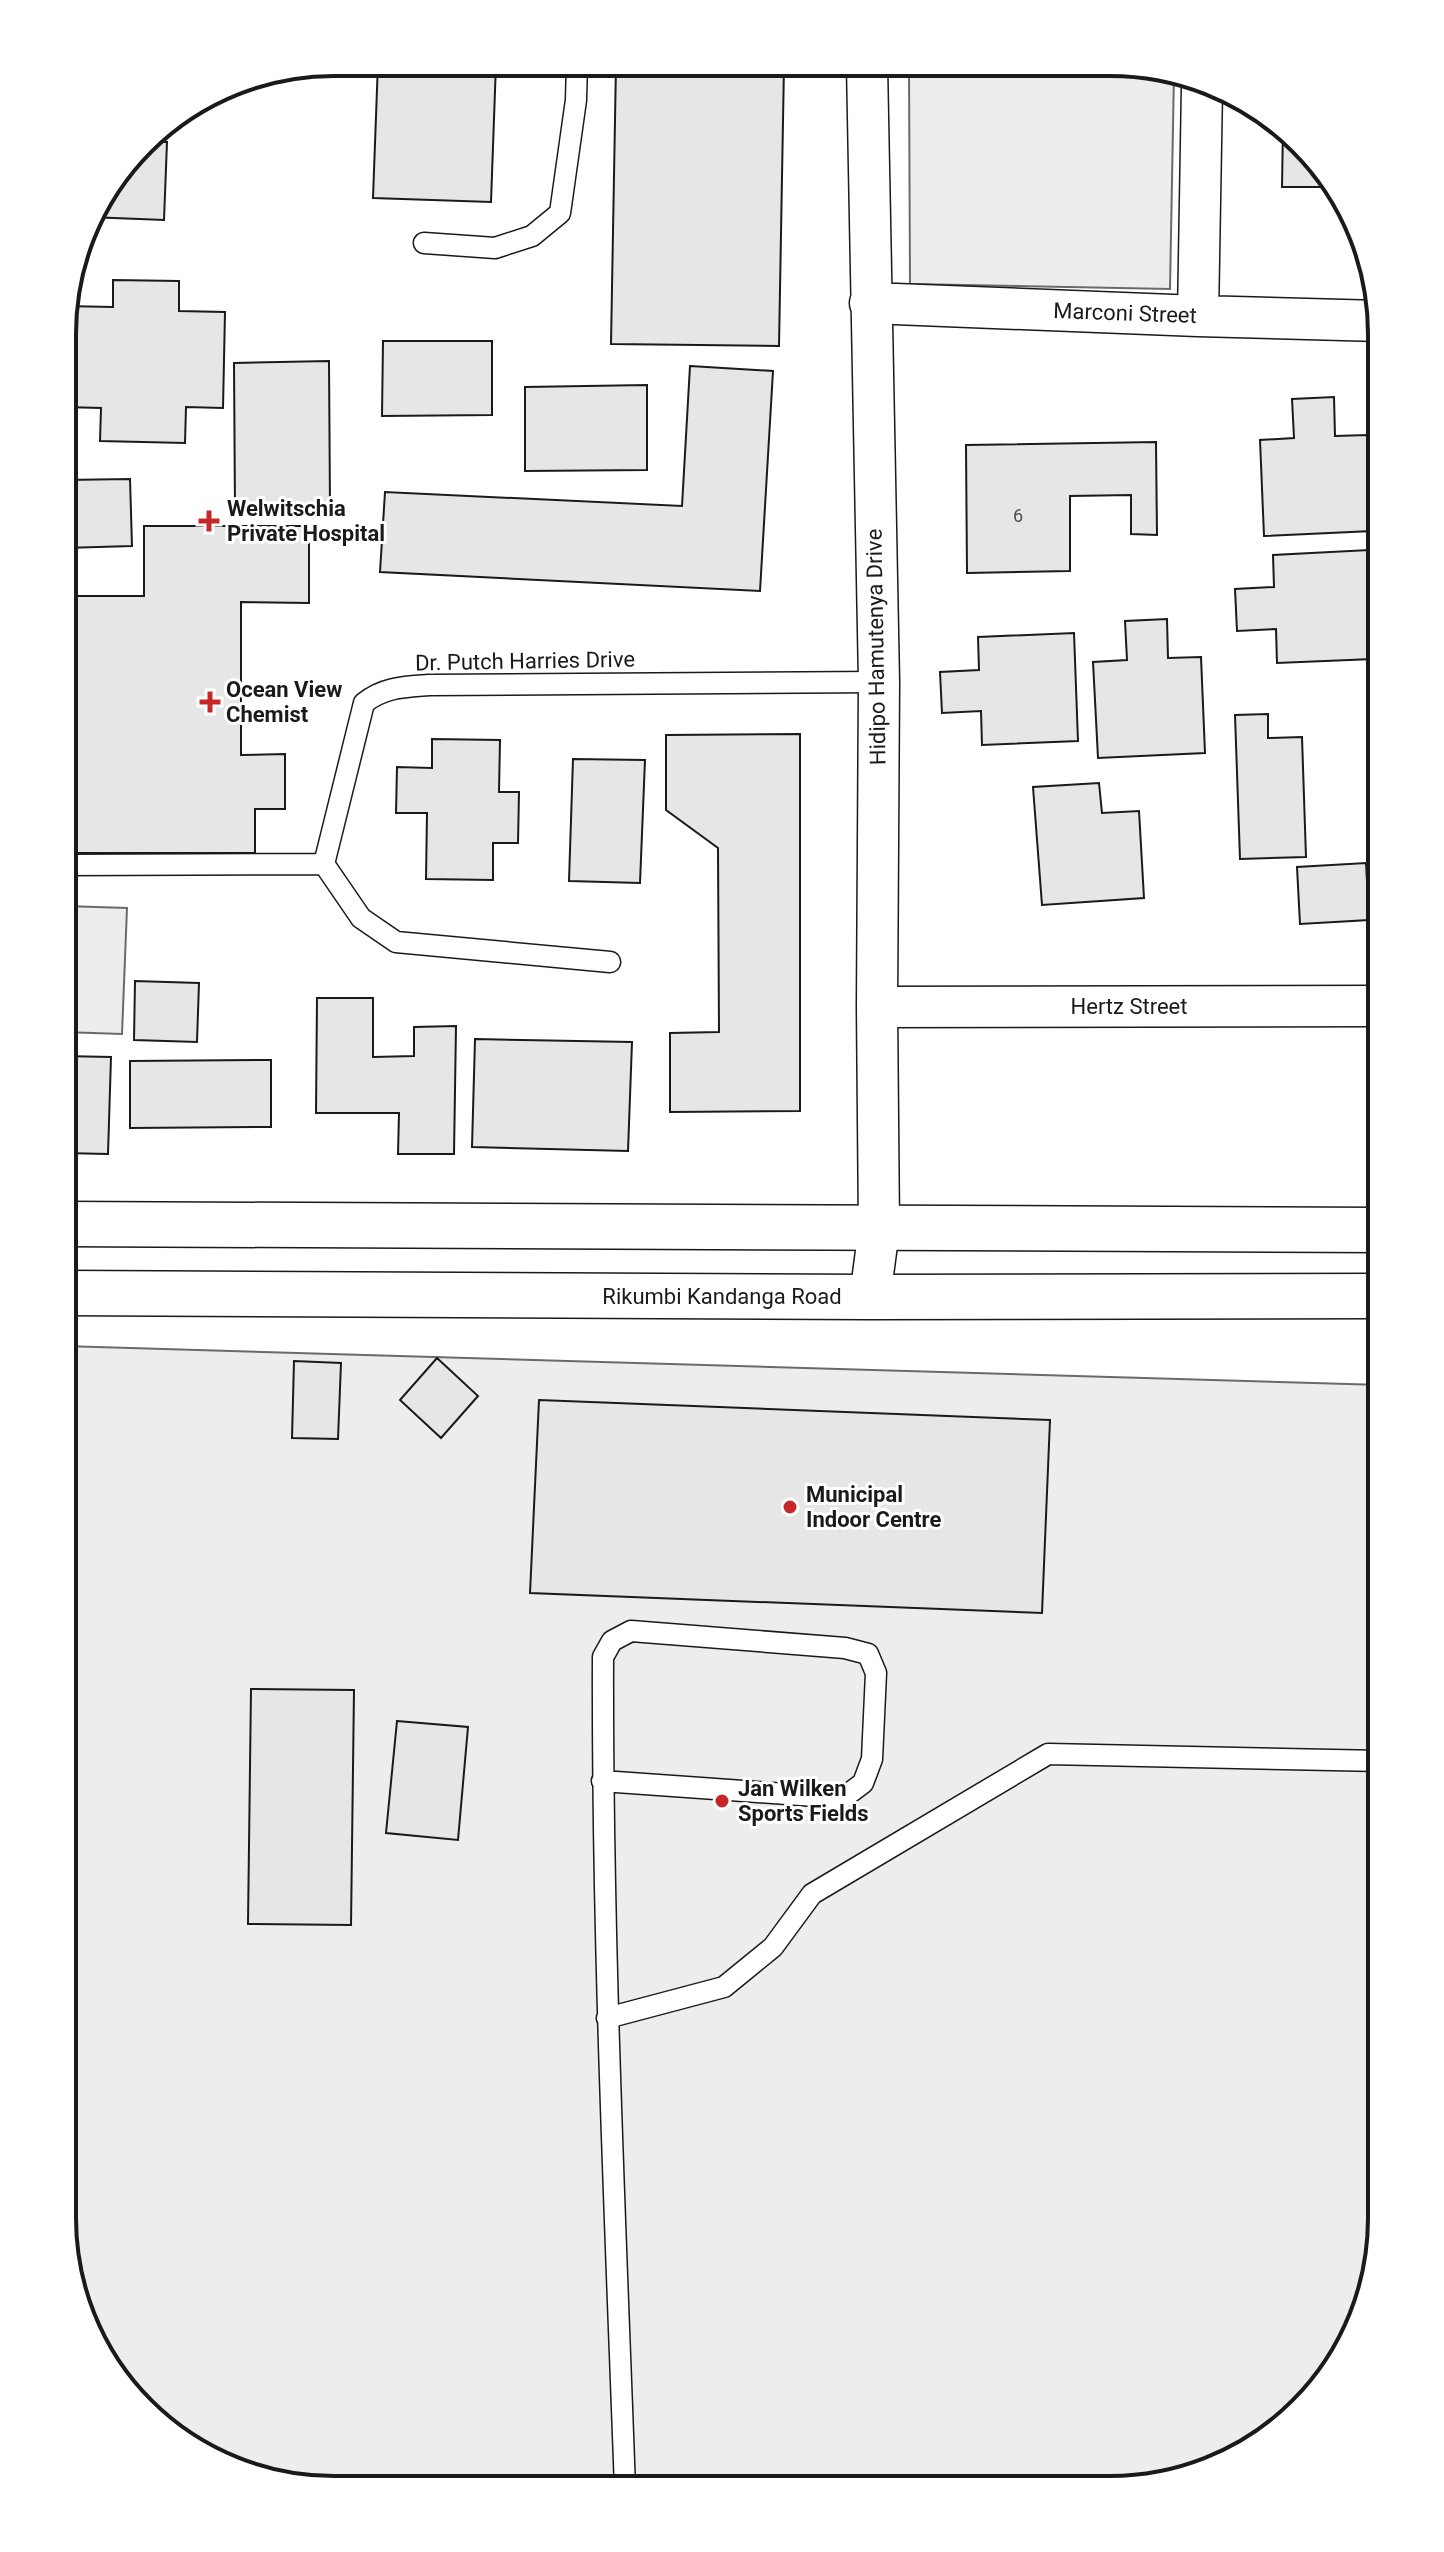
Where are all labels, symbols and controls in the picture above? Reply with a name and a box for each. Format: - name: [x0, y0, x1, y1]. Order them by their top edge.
- street label: Marconi Street: [1053, 298, 1197, 328]
- place label: Welwitschia Private Hospital: [227, 496, 385, 546]
- house number: 6: [1013, 505, 1023, 526]
- marker: Welwitschia Private Hospital: [198, 510, 220, 532]
- street label: Hidipo Hamutenya Drive: [861, 529, 891, 765]
- street label: Dr. Putch Harries Drive: [415, 647, 635, 675]
- place label: Ocean View Chemist: [226, 677, 342, 727]
- marker: Ocean View Chemist: [201, 693, 219, 711]
- street label: Hertz Street: [1071, 994, 1187, 1019]
- street label: Rikumbi Kandanga Road: [602, 1284, 842, 1309]
- place label: Municipal Indoor Centre: [806, 1482, 941, 1532]
- marker: Municipal Indoor Centre: [781, 1498, 799, 1516]
- place label: Jan Wilken Sports Fields: [738, 1776, 868, 1826]
- marker: Jan Wilken Sports Fields: [713, 1792, 731, 1810]

